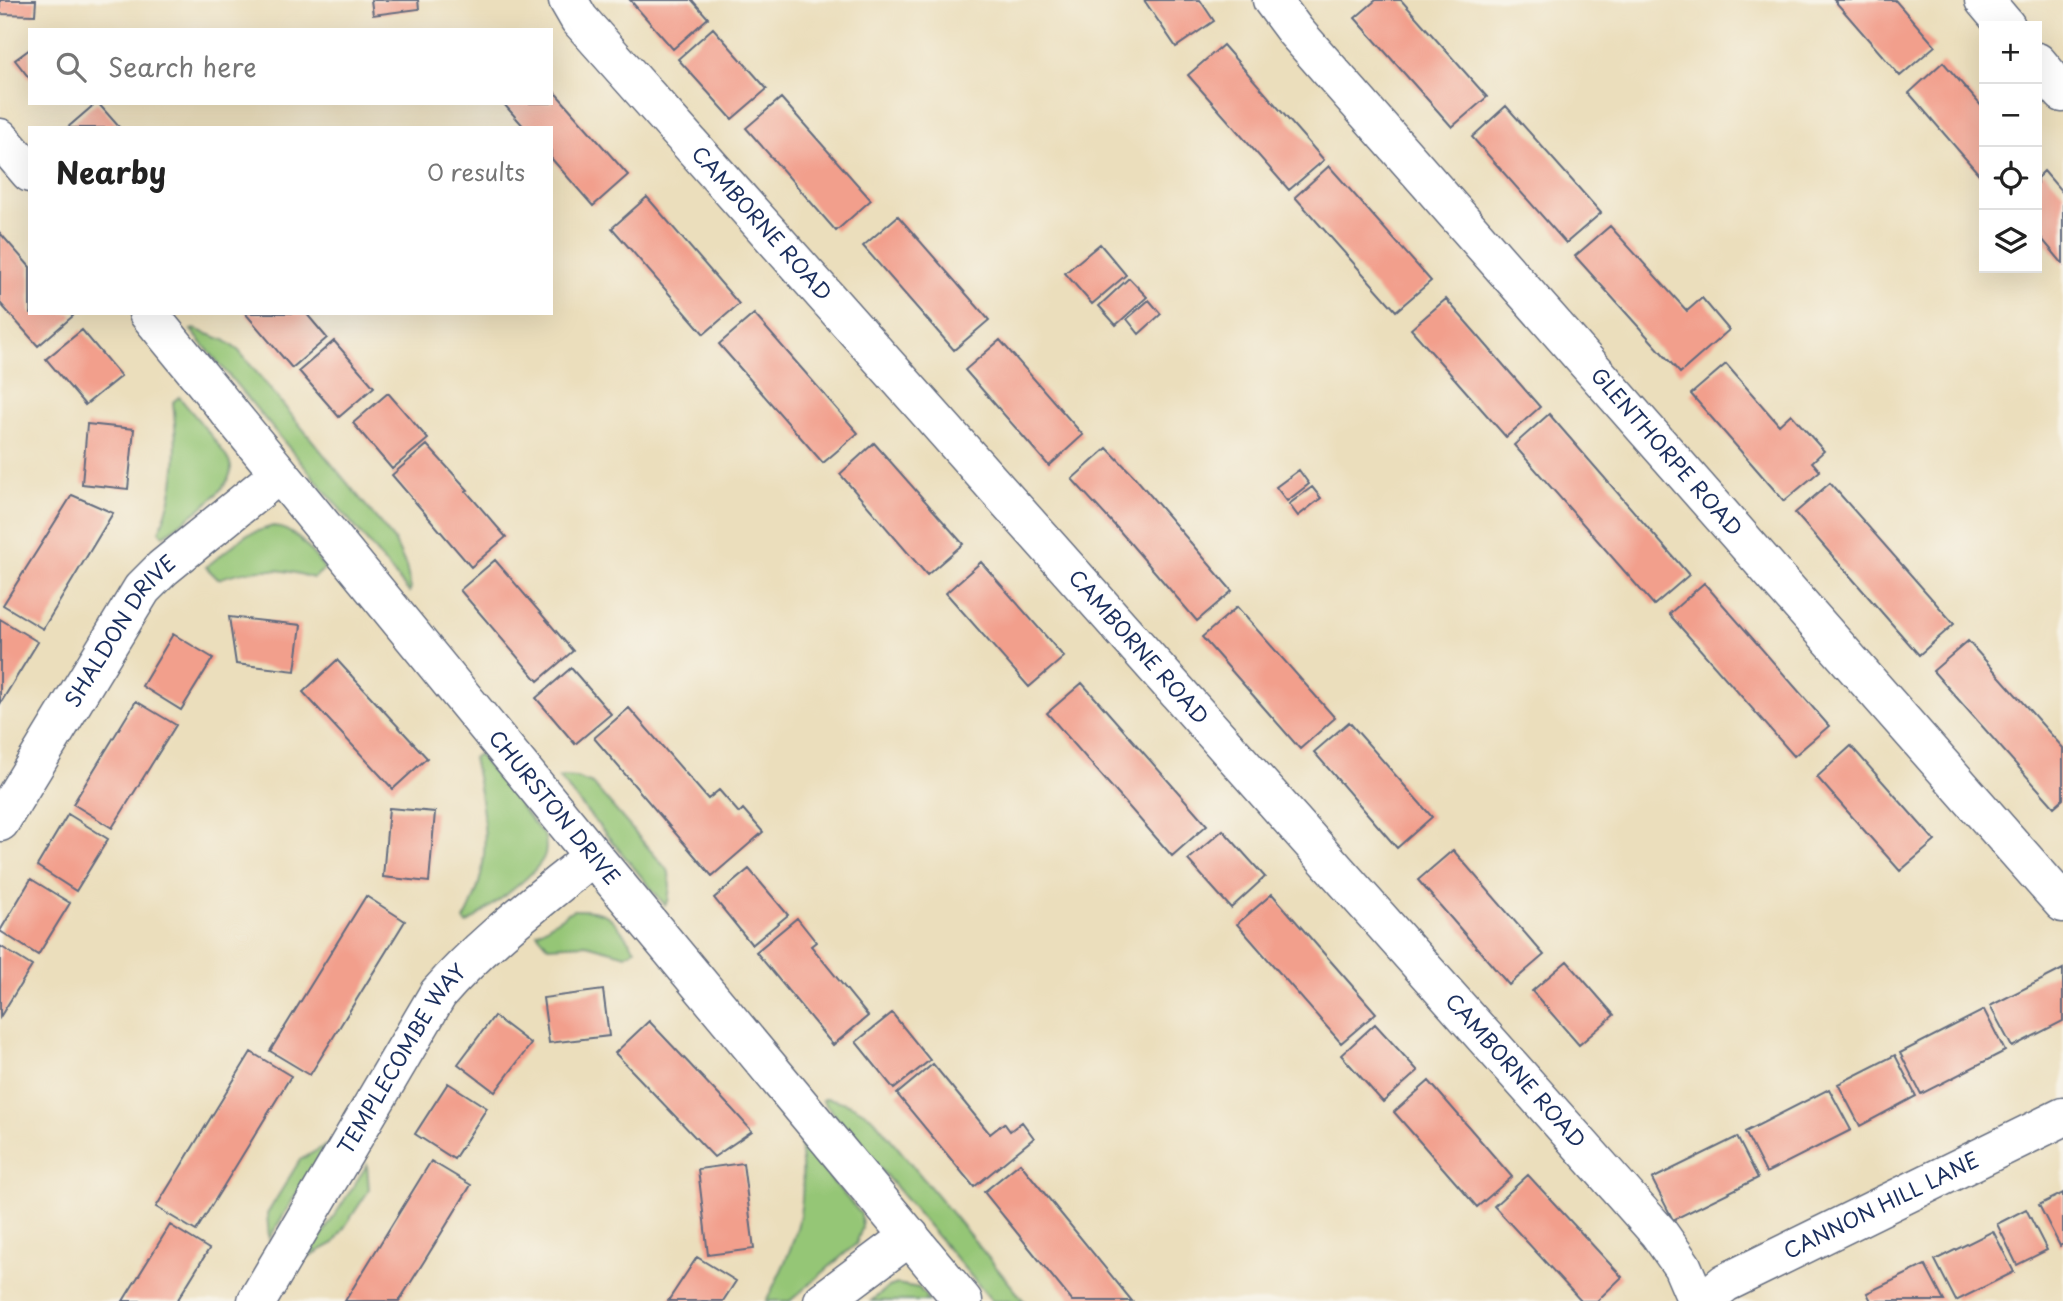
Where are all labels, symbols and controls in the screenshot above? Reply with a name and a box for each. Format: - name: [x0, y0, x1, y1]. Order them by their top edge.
- map controls: [1979, 21, 2042, 273]
- button: +: [1979, 21, 2042, 84]
- search box: [28, 28, 553, 105]
- text: Search here: [108, 47, 257, 86]
- icon: search: [52, 48, 90, 86]
- button: −: [1979, 84, 2042, 147]
- street label: CAMBORNE ROAD: [685, 138, 840, 307]
- button: locate: [1979, 147, 2042, 210]
- text: Nearby: [56, 149, 166, 194]
- text: 0 results: [427, 154, 525, 189]
- button: layers: [1979, 210, 2042, 273]
- street label: GLENTHORPE ROAD: [1584, 359, 1751, 542]
- street label: SHALDON DRIVE: [56, 546, 182, 713]
- street label: CAMBORNE ROAD: [1062, 561, 1217, 731]
- street label: CHURSTON DRIVE: [482, 722, 629, 891]
- street label: TEMPLECOMBE WAY: [329, 955, 472, 1160]
- street label: CAMBORNE ROAD: [1439, 985, 1594, 1154]
- street label: CANNON HILL LANE: [1778, 1143, 1984, 1266]

